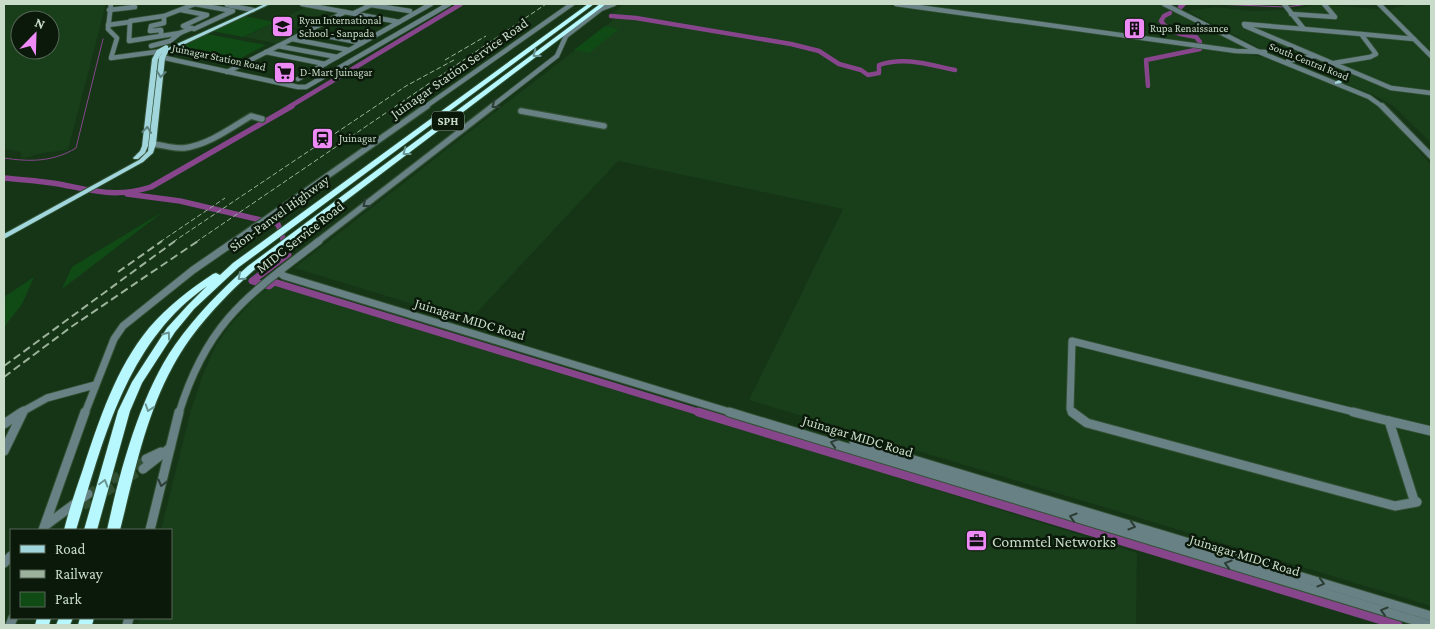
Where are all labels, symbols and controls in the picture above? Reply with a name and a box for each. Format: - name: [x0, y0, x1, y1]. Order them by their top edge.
- north arrow: [10, 10, 60, 60]
- text: N: [33, 14, 48, 32]
- school or university icon: Ryan International School - Sanpada: [271, 14, 295, 38]
- place label: Ryan International School - Sanpada: [299, 14, 381, 40]
- street label: Juinagar Station Service Road: [386, 14, 531, 123]
- building icon: Rupa Renaissance: [1122, 16, 1146, 40]
- place label: Rupa Renaissance: [1150, 22, 1229, 35]
- street label: South Central Road: [1267, 40, 1351, 83]
- street label: Juinagar Station Road: [170, 41, 267, 74]
- one-way arrow: [532, 48, 542, 57]
- supermarket icon: D-Mart Juinagar: [272, 60, 296, 84]
- place label: D-Mart Juinagar: [300, 66, 373, 79]
- one-way arrow: [155, 70, 166, 78]
- one-way arrow: [491, 99, 501, 108]
- road number: SPH: [432, 112, 464, 130]
- one-way arrow: [141, 126, 152, 134]
- station icon: Juinagar: [311, 126, 335, 150]
- place label: Juinagar: [338, 132, 376, 145]
- one-way arrow: [402, 146, 412, 155]
- street label: Sion-Panvel Highway: [226, 171, 332, 255]
- street label: MIDC Service Road: [253, 197, 348, 276]
- one-way arrow: [363, 199, 372, 207]
- one-way arrow: [238, 271, 247, 280]
- street label: Juinagar MIDC Road: [411, 294, 528, 344]
- one-way arrow: [161, 331, 170, 341]
- one-way arrow: [145, 404, 155, 412]
- street label: Juinagar MIDC Road: [799, 411, 916, 461]
- one-way arrow: [830, 439, 838, 449]
- one-way arrow: [157, 478, 168, 487]
- one-way arrow: [98, 480, 108, 488]
- one-way arrow: [1069, 512, 1077, 522]
- one-way arrow: [1127, 520, 1136, 530]
- legend: [10, 529, 172, 619]
- office icon: Commtel Networks: [964, 529, 988, 553]
- street label: Juinagar MIDC Road: [1186, 530, 1303, 580]
- place label: Commtel Networks: [992, 533, 1116, 550]
- text: Road: [55, 541, 86, 557]
- one-way arrow: [1224, 559, 1233, 569]
- text: Railway: [55, 566, 103, 583]
- one-way arrow: [1316, 577, 1325, 587]
- text: Park: [55, 591, 82, 607]
- one-way arrow: [1380, 607, 1388, 617]

